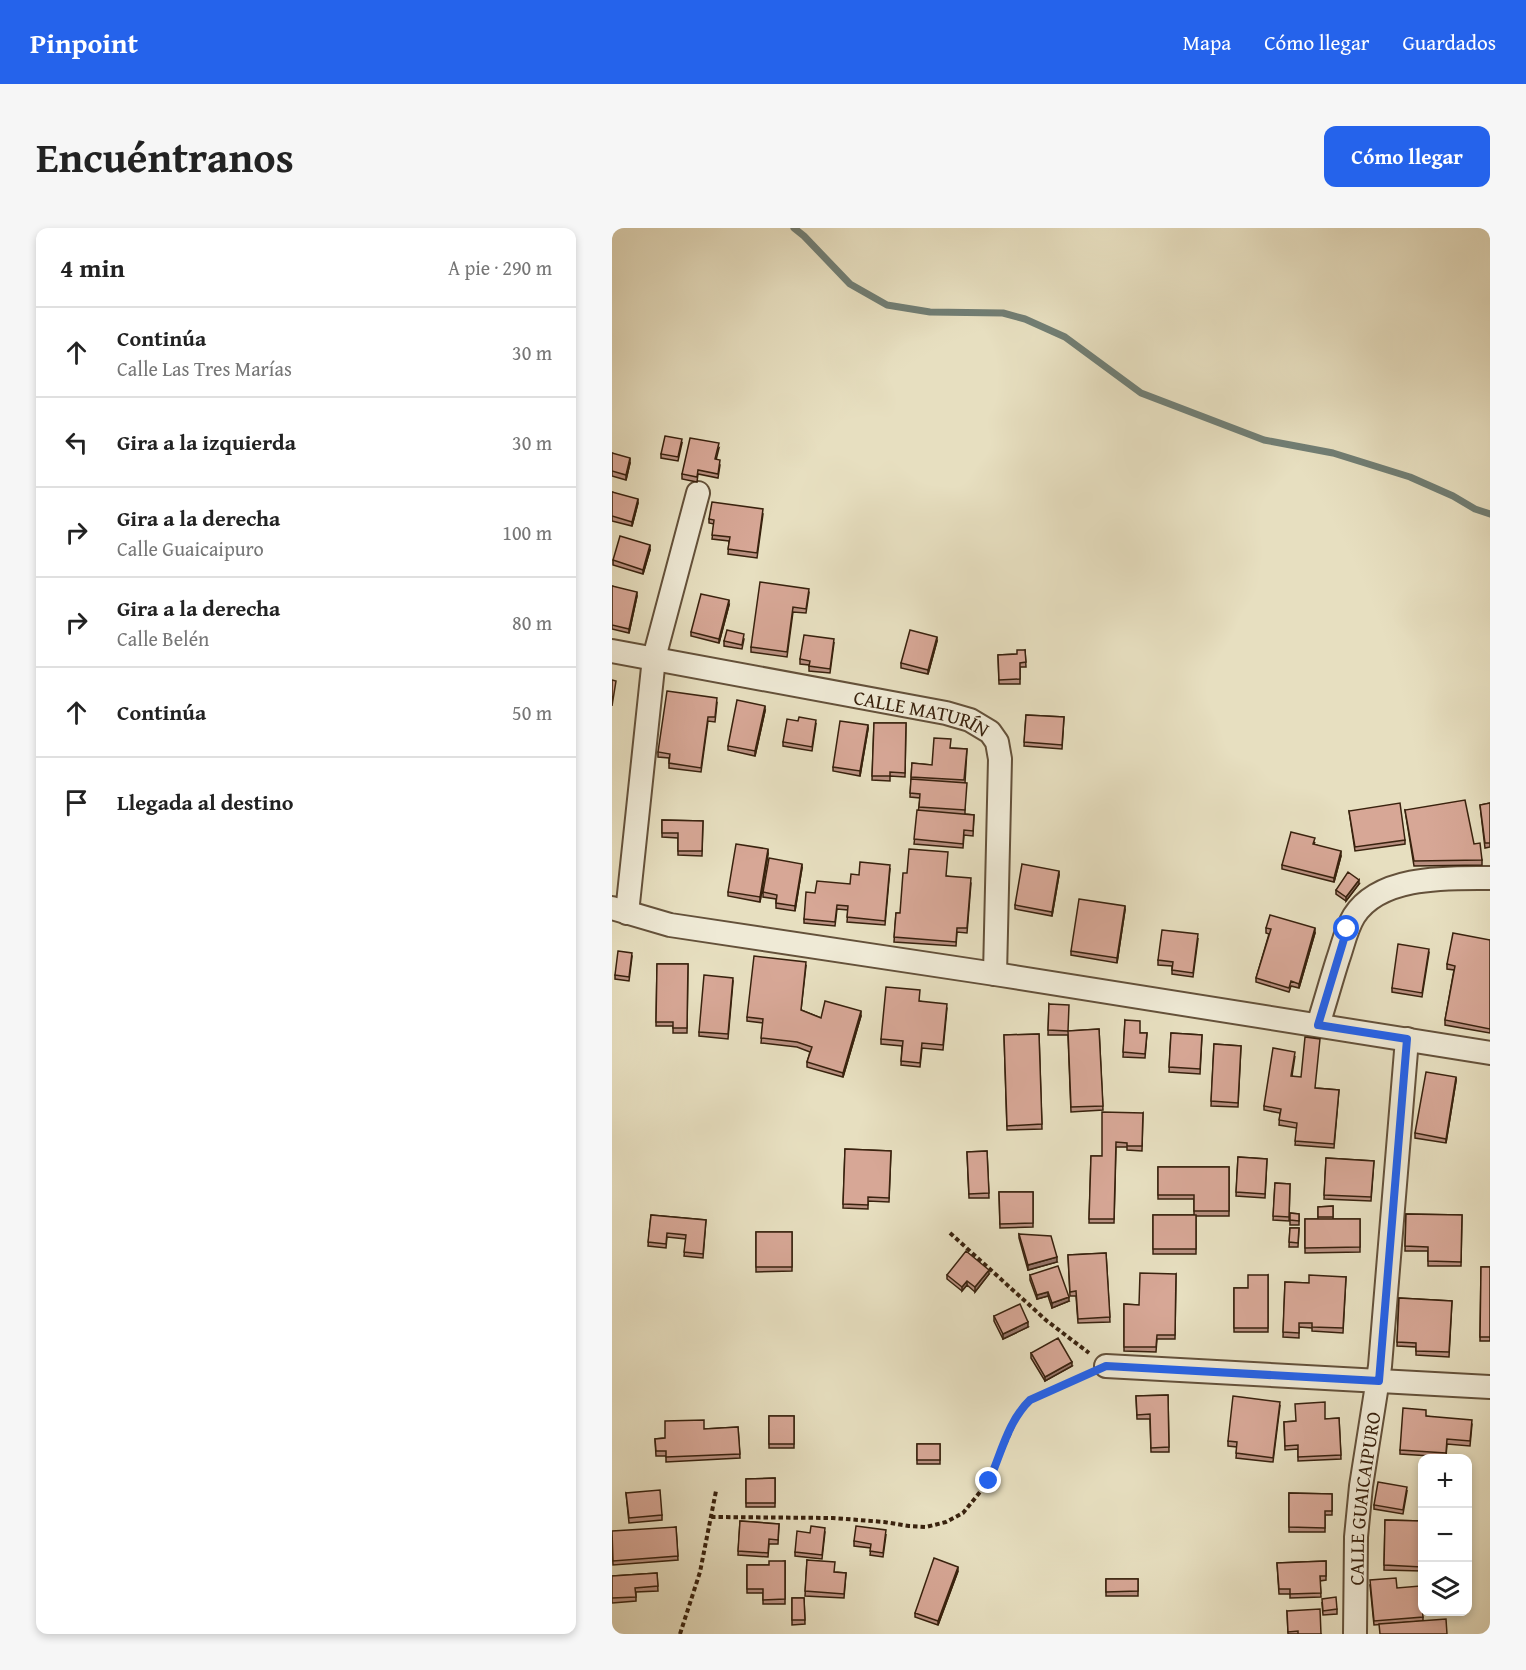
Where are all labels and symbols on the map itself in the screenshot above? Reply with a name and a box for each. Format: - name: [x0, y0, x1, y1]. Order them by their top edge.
- street label: CALLE MATURÍN: [852, 682, 995, 743]
- route start: [1333, 915, 1359, 941]
- street label: CALLE GUAICAIPURO: [1341, 1409, 1387, 1586]
- route end: [975, 1467, 1001, 1493]

